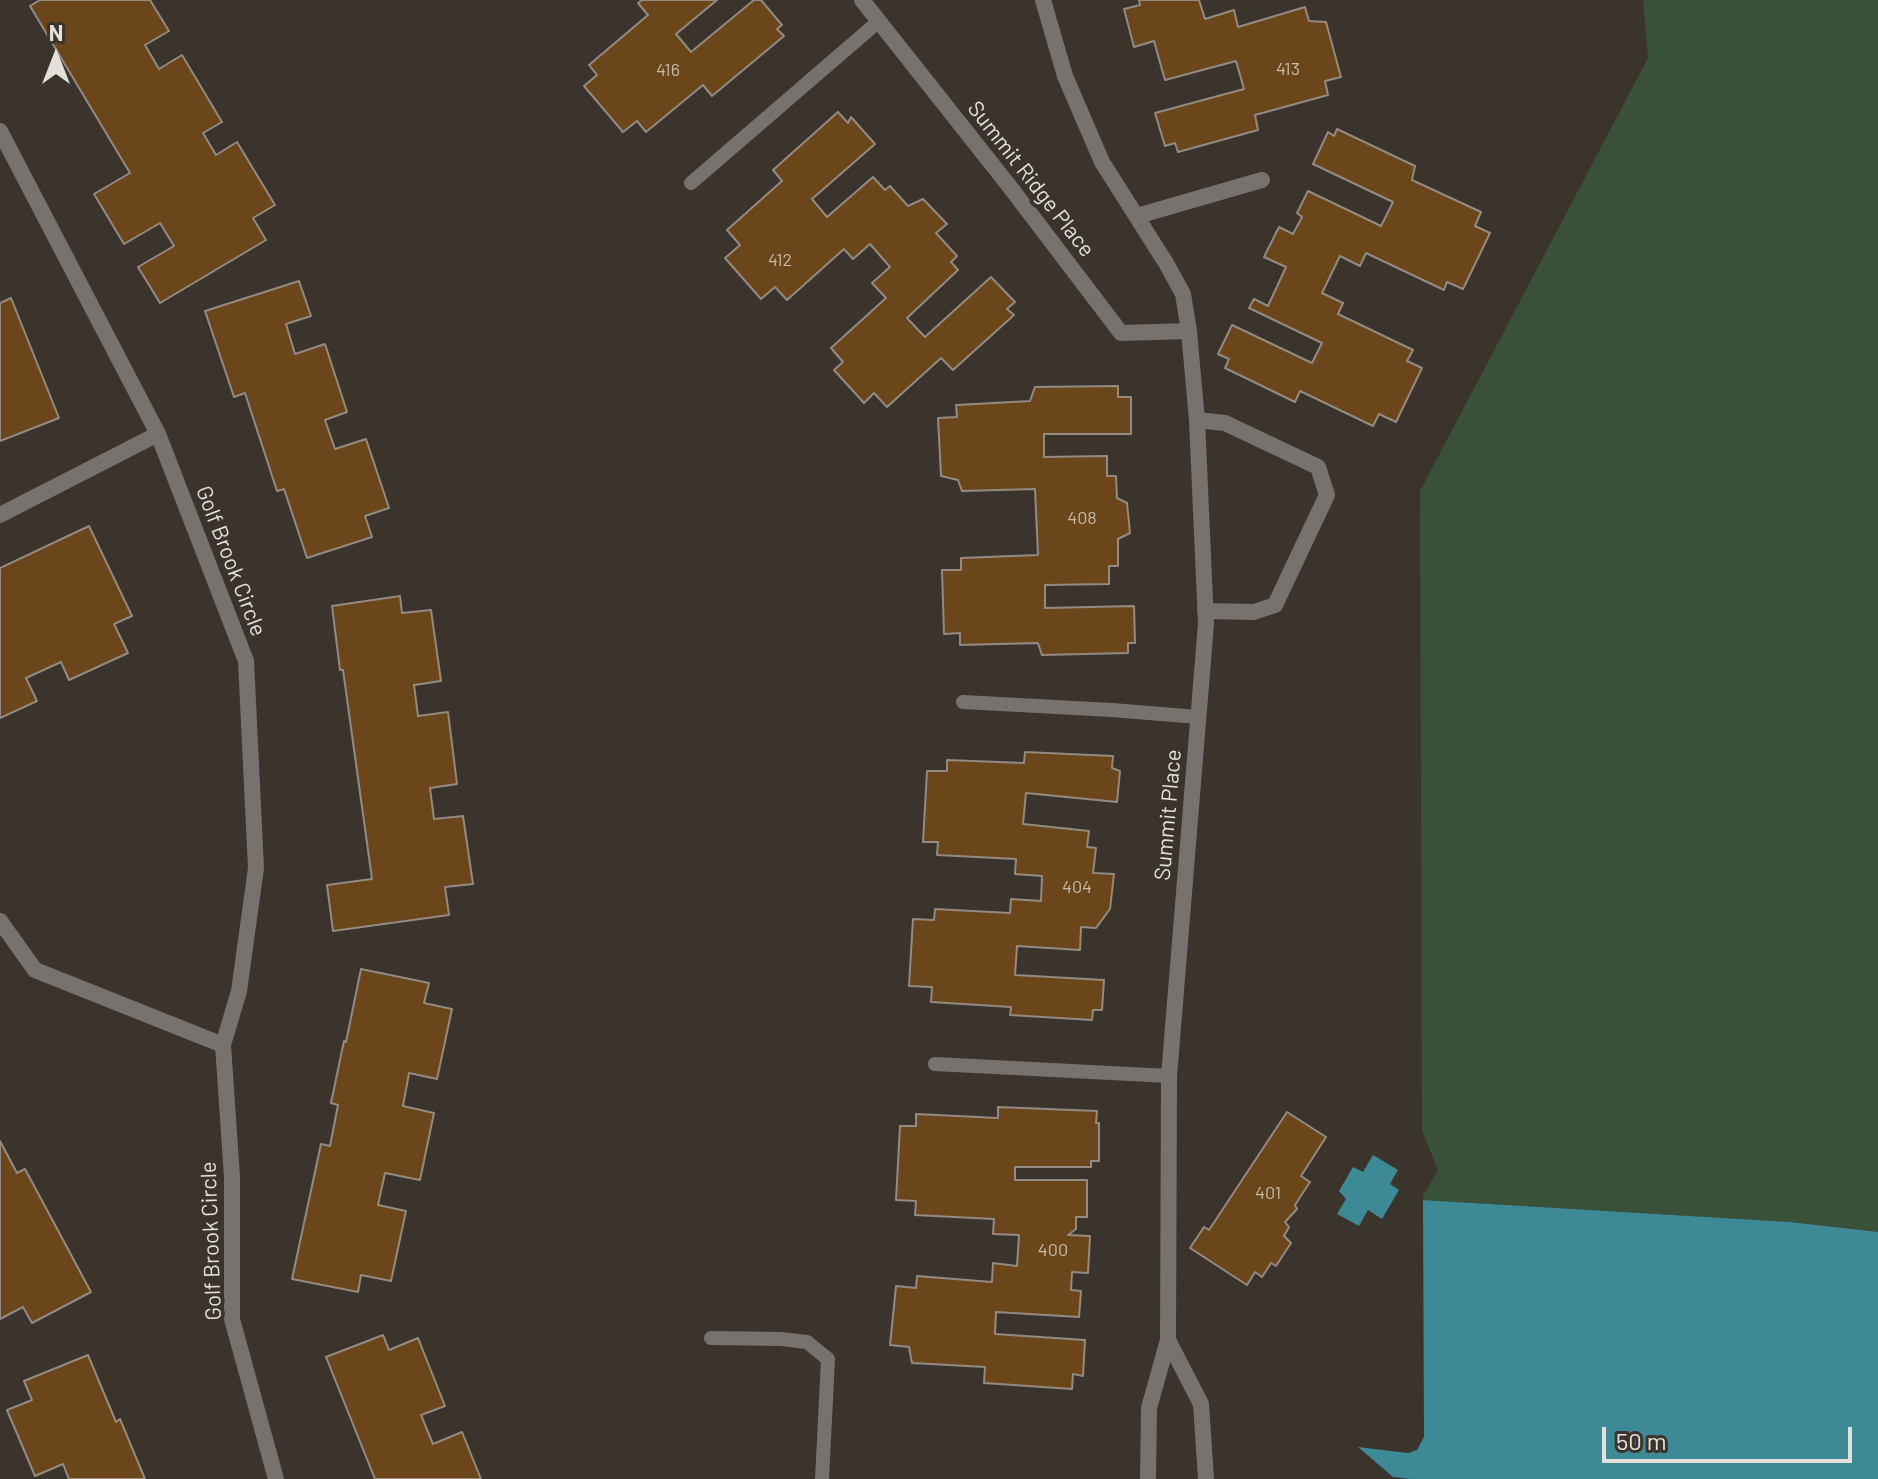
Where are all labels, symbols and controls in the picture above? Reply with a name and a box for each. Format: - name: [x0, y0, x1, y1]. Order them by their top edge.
- north arrow: [16, 16, 96, 96]
- text: N: [49, 19, 63, 45]
- house number: 413: [1276, 58, 1300, 80]
- house number: 416: [656, 59, 680, 81]
- street label: Summit Ridge Place: [962, 96, 1100, 262]
- house number: 412: [768, 249, 792, 271]
- street label: Golf Brook Circle: [190, 482, 272, 640]
- house number: 408: [1067, 507, 1097, 529]
- street label: Summit Place: [1149, 748, 1187, 882]
- house number: 404: [1062, 876, 1092, 898]
- street label: Golf Brook Circle: [195, 1161, 227, 1321]
- house number: 401: [1255, 1182, 1281, 1204]
- house number: 400: [1038, 1239, 1068, 1261]
- scale bar: [1606, 1411, 1856, 1461]
- text: 50 m: [1616, 1426, 1667, 1455]

